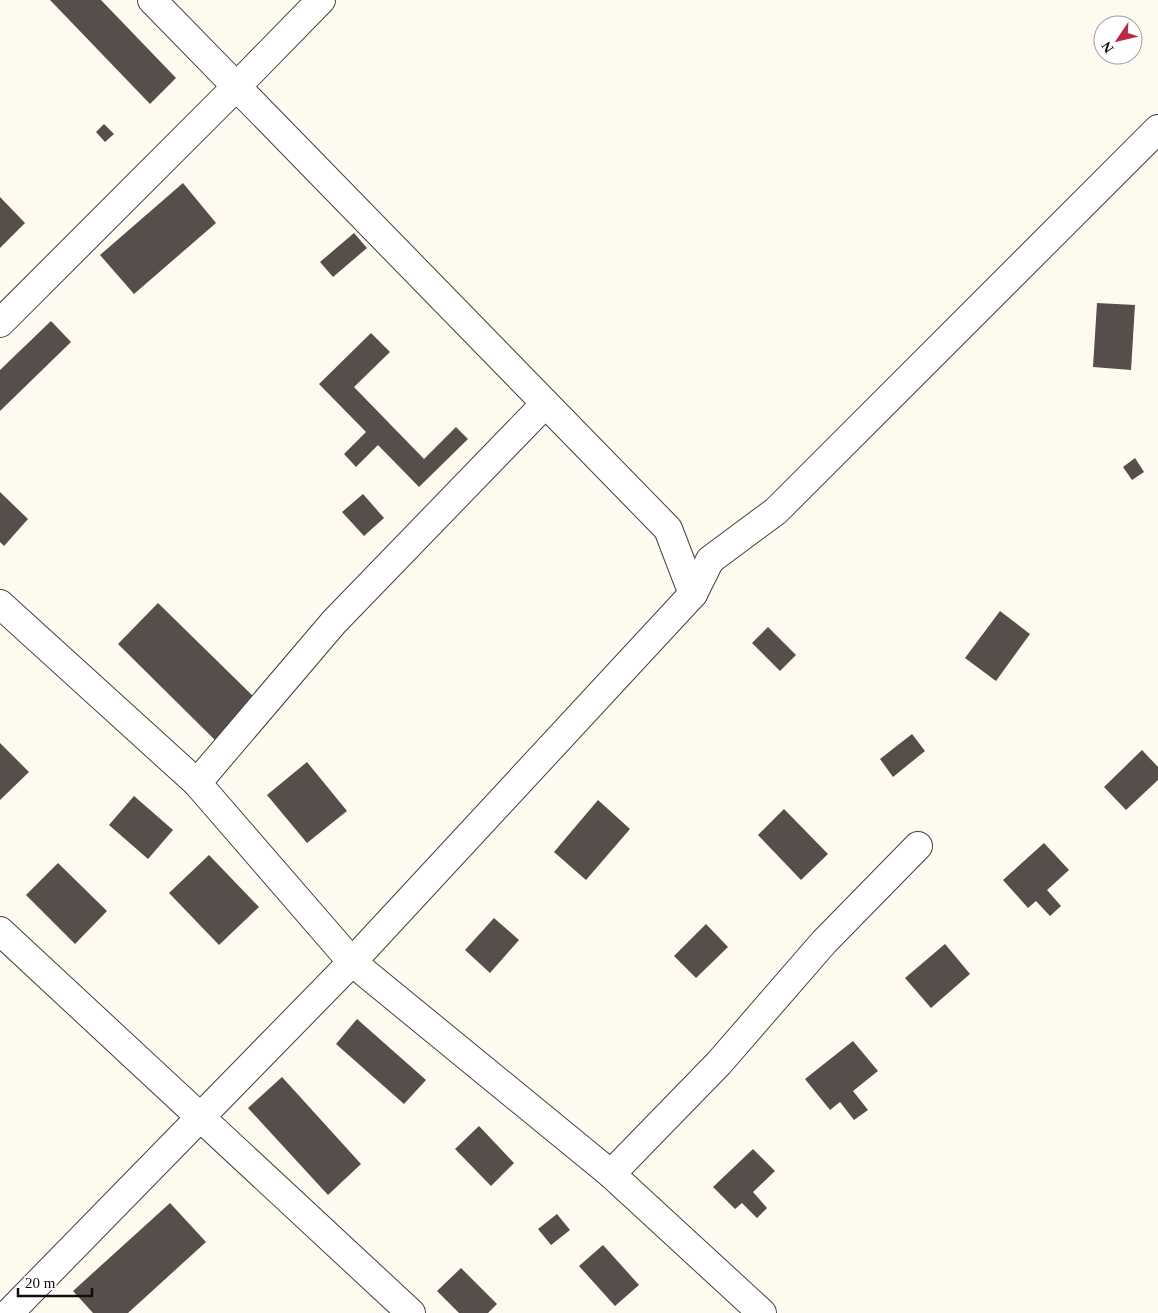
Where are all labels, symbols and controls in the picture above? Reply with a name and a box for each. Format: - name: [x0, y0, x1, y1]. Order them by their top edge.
- north arrow: [1093, 15, 1143, 65]
- text: N: [1099, 39, 1117, 56]
- scale bar: [18, 1266, 91, 1298]
- text: 20 m: [25, 1275, 56, 1291]

